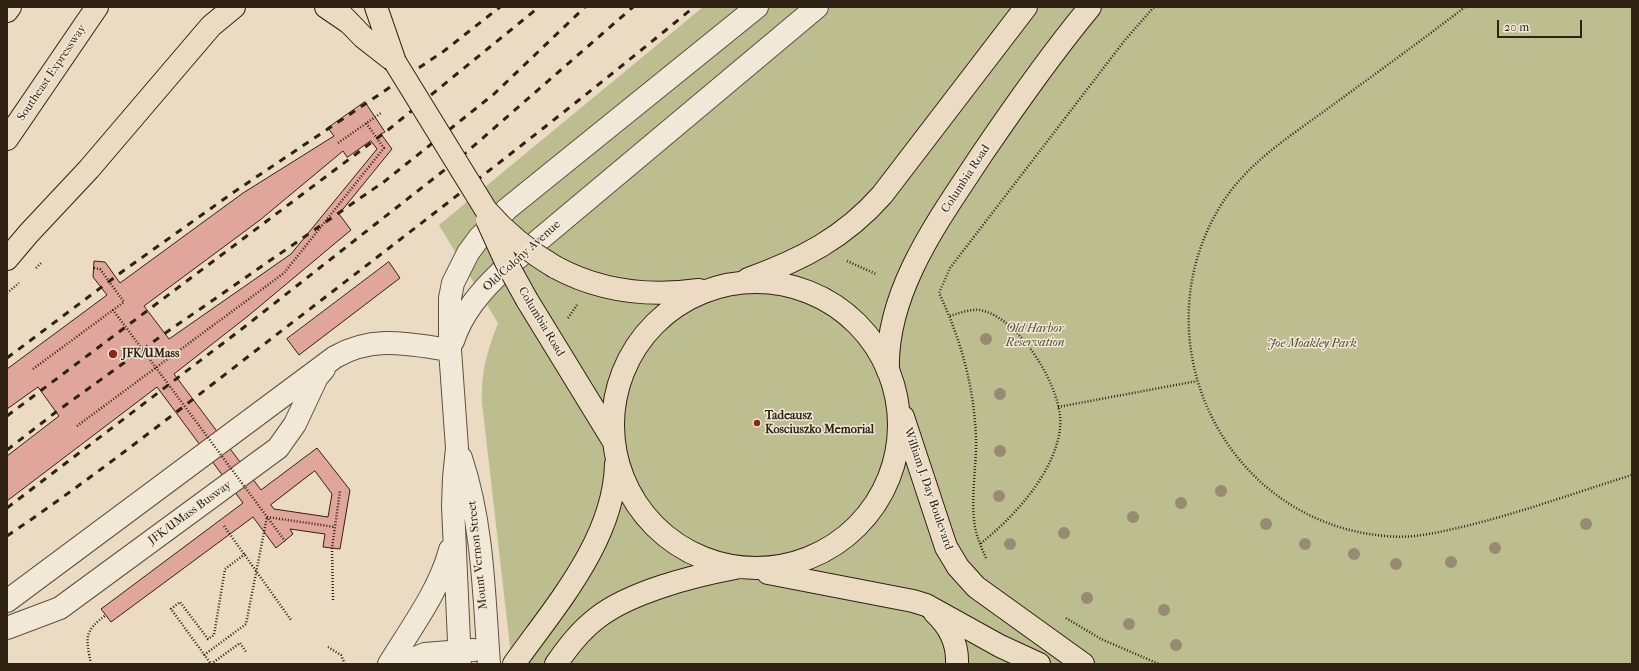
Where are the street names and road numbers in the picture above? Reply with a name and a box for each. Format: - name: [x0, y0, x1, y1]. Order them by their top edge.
- street label: Southeast Expressway: [14, 22, 90, 124]
- street label: Columbia Road: [939, 142, 993, 216]
- street label: Old Colony Avenue: [480, 217, 564, 295]
- street label: Columbia Road: [515, 285, 567, 359]
- street label: William J. Day Boulevard: [900, 426, 956, 552]
- street label: JFK/UMass Busway: [146, 478, 234, 548]
- street label: Mount Vernon Street: [465, 500, 491, 610]

